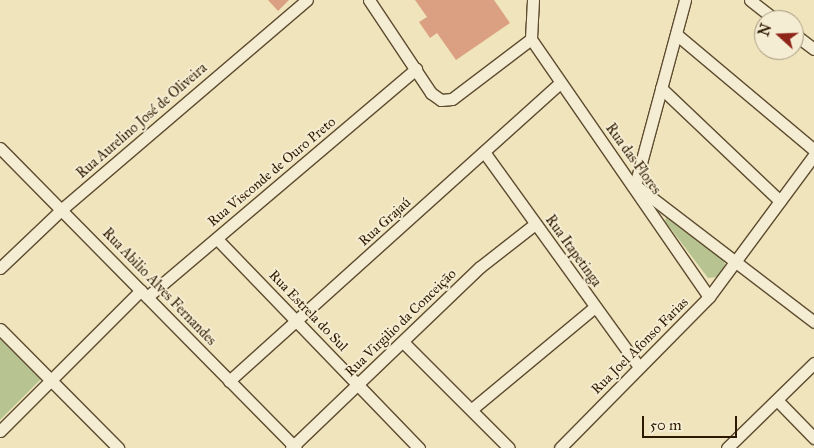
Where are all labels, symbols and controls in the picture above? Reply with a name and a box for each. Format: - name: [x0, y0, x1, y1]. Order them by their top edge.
- north arrow: [754, 10, 804, 60]
- text: N: [755, 22, 775, 39]
- street label: Rua Aurelino José de Oliveira: [73, 60, 211, 182]
- street label: Rua Visconde de Ouro Preto: [205, 114, 339, 230]
- street label: Rua das Flores: [602, 120, 664, 198]
- street label: Rua Grajaú: [355, 194, 415, 250]
- street label: Rua Itapetinga: [541, 212, 605, 290]
- street label: Rua Abilio Alves Fernandes: [99, 225, 219, 349]
- street label: Rua Virgilio da Conceição: [342, 266, 460, 380]
- street label: Rua Estrela do Sul: [265, 267, 351, 355]
- street label: Rua Joel Afonso Farias: [588, 294, 692, 398]
- scale bar: [644, 406, 739, 438]
- text: 50 m: [650, 416, 682, 434]

